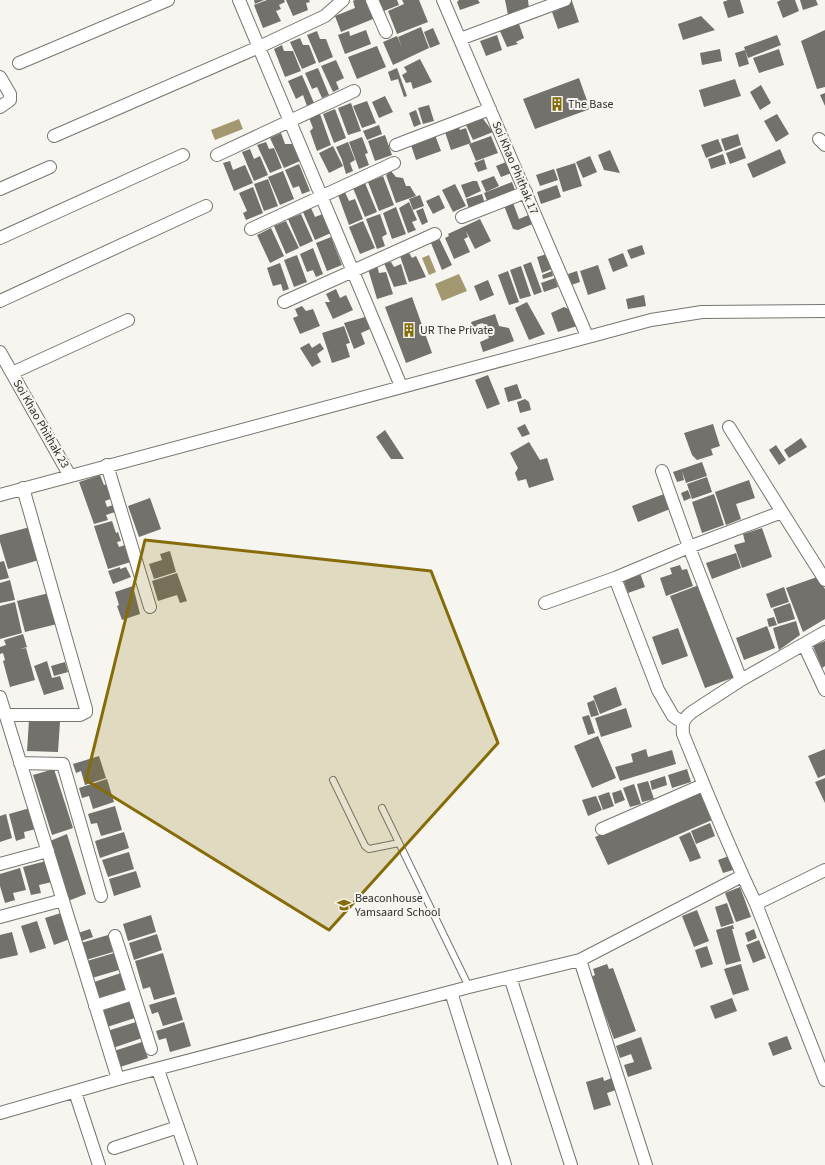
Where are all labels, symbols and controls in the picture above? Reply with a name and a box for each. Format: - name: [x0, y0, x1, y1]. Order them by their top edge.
- building icon: The Base: [549, 96, 565, 112]
- place label: The Base: [568, 96, 613, 113]
- street label: Soi Khao Phithak 17: [488, 119, 542, 217]
- building icon: UR The Private: [401, 322, 417, 338]
- place label: UR The Private: [420, 322, 493, 339]
- street label: Soi Khao Phithak 23: [9, 377, 73, 472]
- place label: Beaconhouse Yamsaard School: [354, 890, 441, 921]
- school or university icon: Beaconhouse Yamsaard School: [336, 897, 352, 913]

